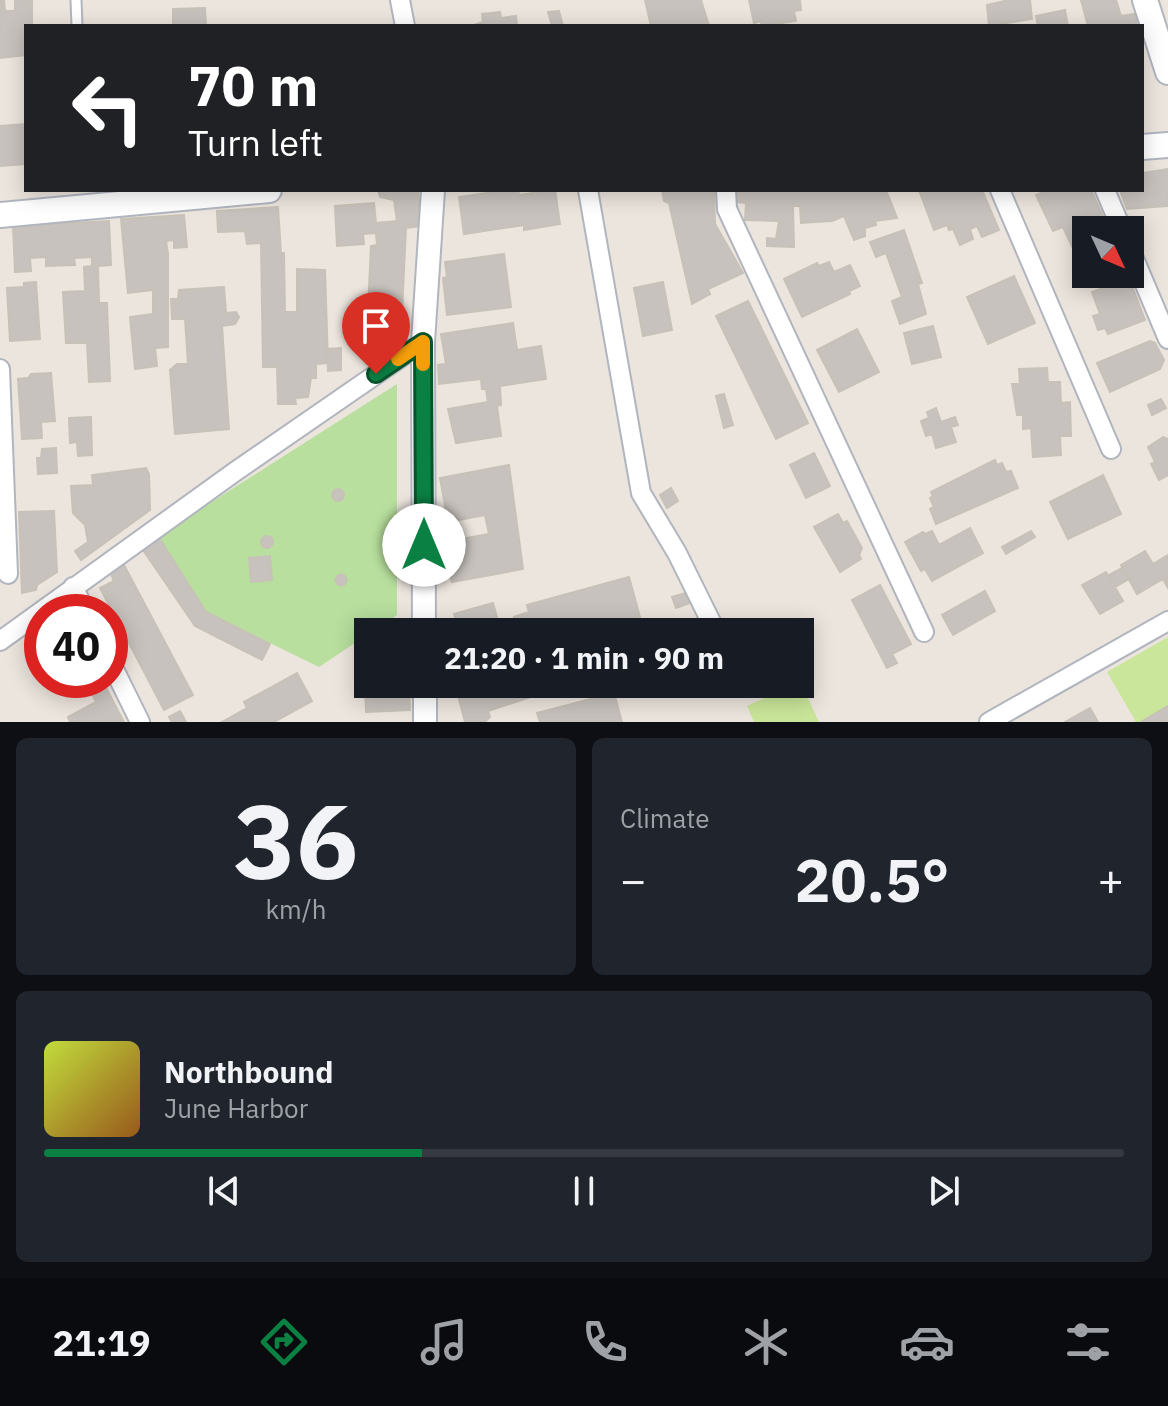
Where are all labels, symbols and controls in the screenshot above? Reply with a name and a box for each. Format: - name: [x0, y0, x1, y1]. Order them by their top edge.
- text: 70 m: [188, 49, 318, 121]
- icon: left: [56, 56, 160, 160]
- text: Turn left: [188, 119, 323, 166]
- north arrow: [1072, 216, 1144, 288]
- map controls: [1072, 216, 1144, 288]
- pin: [342, 292, 410, 374]
- icon: arrive: [354, 304, 398, 348]
- position arrow: [382, 503, 466, 587]
- speed limit sign: 40: [24, 594, 128, 698]
- text: 21:20 · 1 min · 90 m: [444, 638, 724, 677]
- text: 36: [234, 772, 358, 908]
- text: Climate: [620, 801, 710, 835]
- text: 20.5°: [795, 840, 949, 919]
- text: −: [620, 851, 646, 908]
- text: +: [1098, 851, 1124, 908]
- text: km/h: [265, 892, 327, 926]
- text: Northbound: [164, 1052, 333, 1091]
- text: June Harbor: [164, 1091, 308, 1125]
- icon: previous: [202, 1169, 246, 1213]
- icon: pause: [562, 1169, 606, 1213]
- icon: next: [922, 1169, 966, 1213]
- icon: directions: [256, 1314, 312, 1370]
- icon: music: [416, 1314, 472, 1370]
- icon: phone: [577, 1314, 633, 1370]
- icon: climate: [738, 1314, 794, 1370]
- icon: car: [899, 1314, 955, 1370]
- icon: filters: [1060, 1314, 1116, 1370]
- text: 21:19: [52, 1319, 151, 1366]

